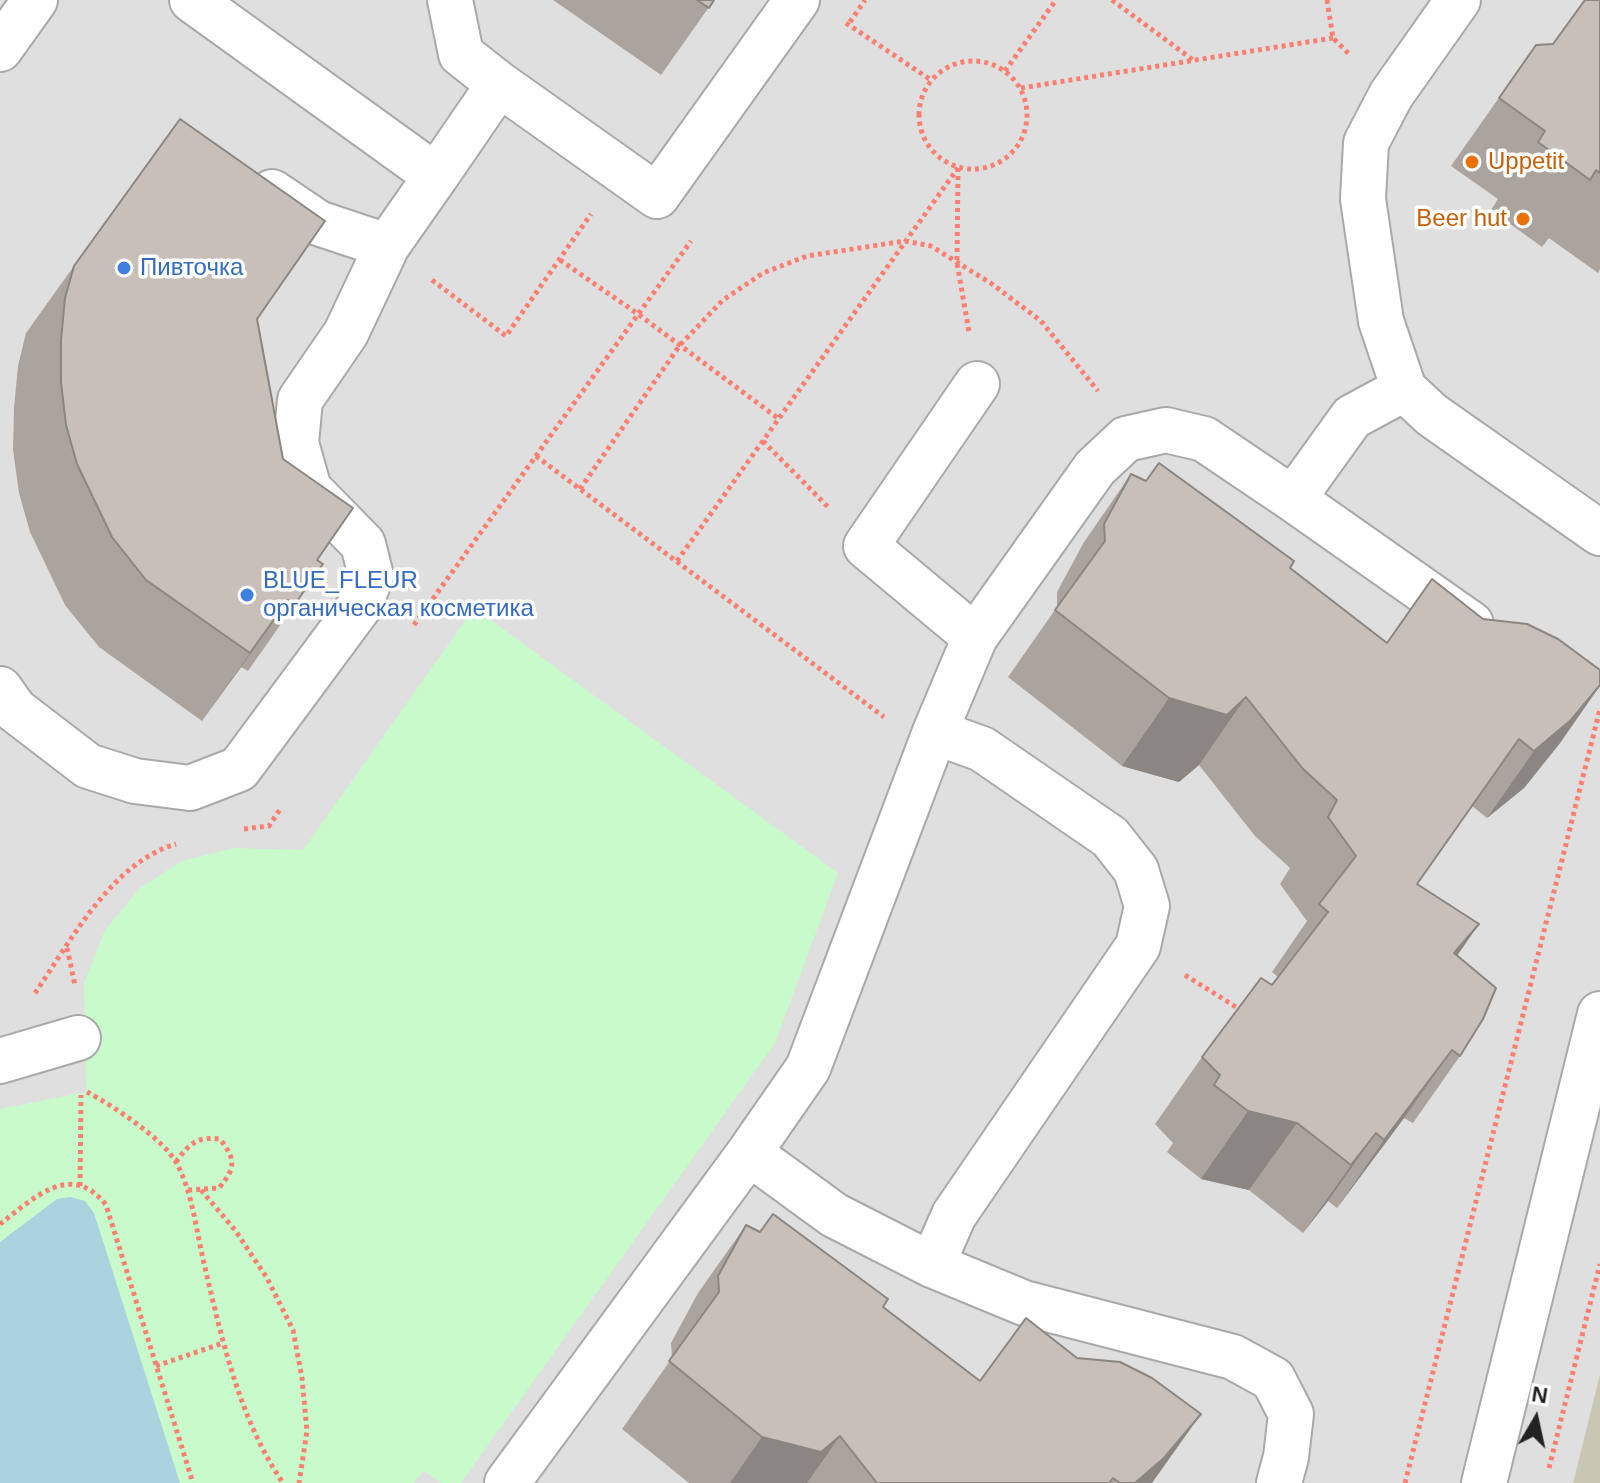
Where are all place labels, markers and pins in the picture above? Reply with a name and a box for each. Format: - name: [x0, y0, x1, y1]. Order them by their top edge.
- place label: Uppetit: [1488, 148, 1564, 176]
- marker: Uppetit: [1463, 153, 1481, 171]
- place label: Beer hut: [1416, 205, 1507, 233]
- marker: Beer hut: [1514, 210, 1532, 228]
- place label: Пивточка: [140, 254, 243, 282]
- marker: Пивточка: [115, 259, 133, 277]
- place label: BLUE_FLEUR органическая косметика: [263, 567, 534, 623]
- marker: BLUE_FLEUR органическая косметика: [238, 586, 256, 604]

